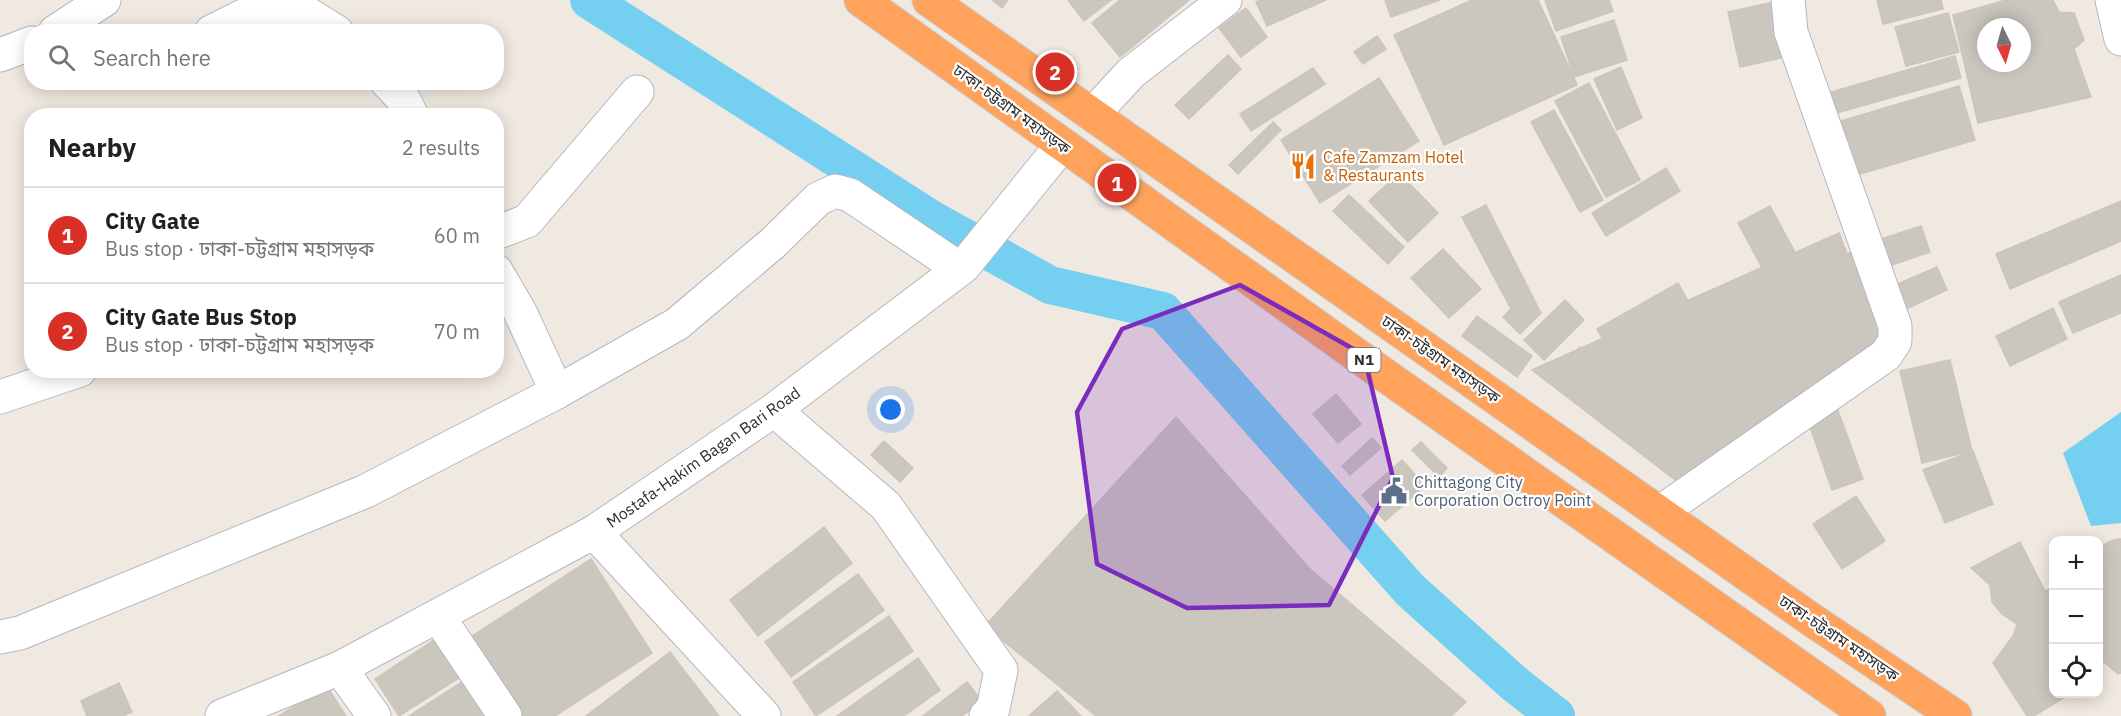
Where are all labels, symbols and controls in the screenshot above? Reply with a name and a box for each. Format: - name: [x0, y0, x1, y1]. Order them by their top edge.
- north arrow: [1977, 18, 2031, 72]
- search box: [24, 24, 504, 90]
- icon: search: [45, 41, 78, 74]
- text: Search here: [93, 43, 211, 72]
- pin: 2: [1036, 50, 1074, 94]
- street label: ঢাকা-চট্টগ্রাম মহাসড়ক: [949, 59, 1075, 159]
- text: Nearby: [48, 130, 136, 164]
- text: 2 results: [402, 134, 480, 161]
- place label: Cafe Zamzam Hotel & Restaurants: [1323, 147, 1464, 185]
- restaurant icon: Cafe Zamzam Hotel & Restaurants: [1288, 151, 1318, 181]
- pin: 1: [1098, 160, 1136, 206]
- text: City Gate: [105, 206, 200, 235]
- text: 1: [62, 222, 74, 249]
- text: 60 m: [434, 222, 480, 249]
- text: Bus stop · ঢাকা-চট্টগ্রাম মহাসড়ক: [105, 235, 374, 262]
- text: City Gate Bus Stop: [105, 302, 297, 331]
- street label: ঢাকা-চট্টগ্রাম মহাসড়ক: [1377, 310, 1505, 408]
- text: 2: [62, 318, 74, 345]
- text: 70 m: [434, 318, 480, 345]
- text: Bus stop · ঢাকা-চট্টগ্রাম মহাসড়ক: [105, 331, 374, 358]
- road number: N1: [1348, 348, 1380, 372]
- street label: Mostafa-Hakim Bagan Bari Road: [602, 382, 804, 532]
- your location: [876, 395, 905, 424]
- place label: Chittagong City Corporation Octroy Point: [1414, 472, 1591, 510]
- public building icon: Chittagong City Corporation Octroy Point: [1379, 476, 1409, 506]
- map controls: [2049, 536, 2103, 698]
- button: +: [2049, 536, 2103, 590]
- street label: ঢাকা-চট্টগ্রাম মহাসড়ক: [1775, 590, 1904, 686]
- button: −: [2049, 590, 2103, 644]
- button: locate: [2049, 644, 2103, 698]

